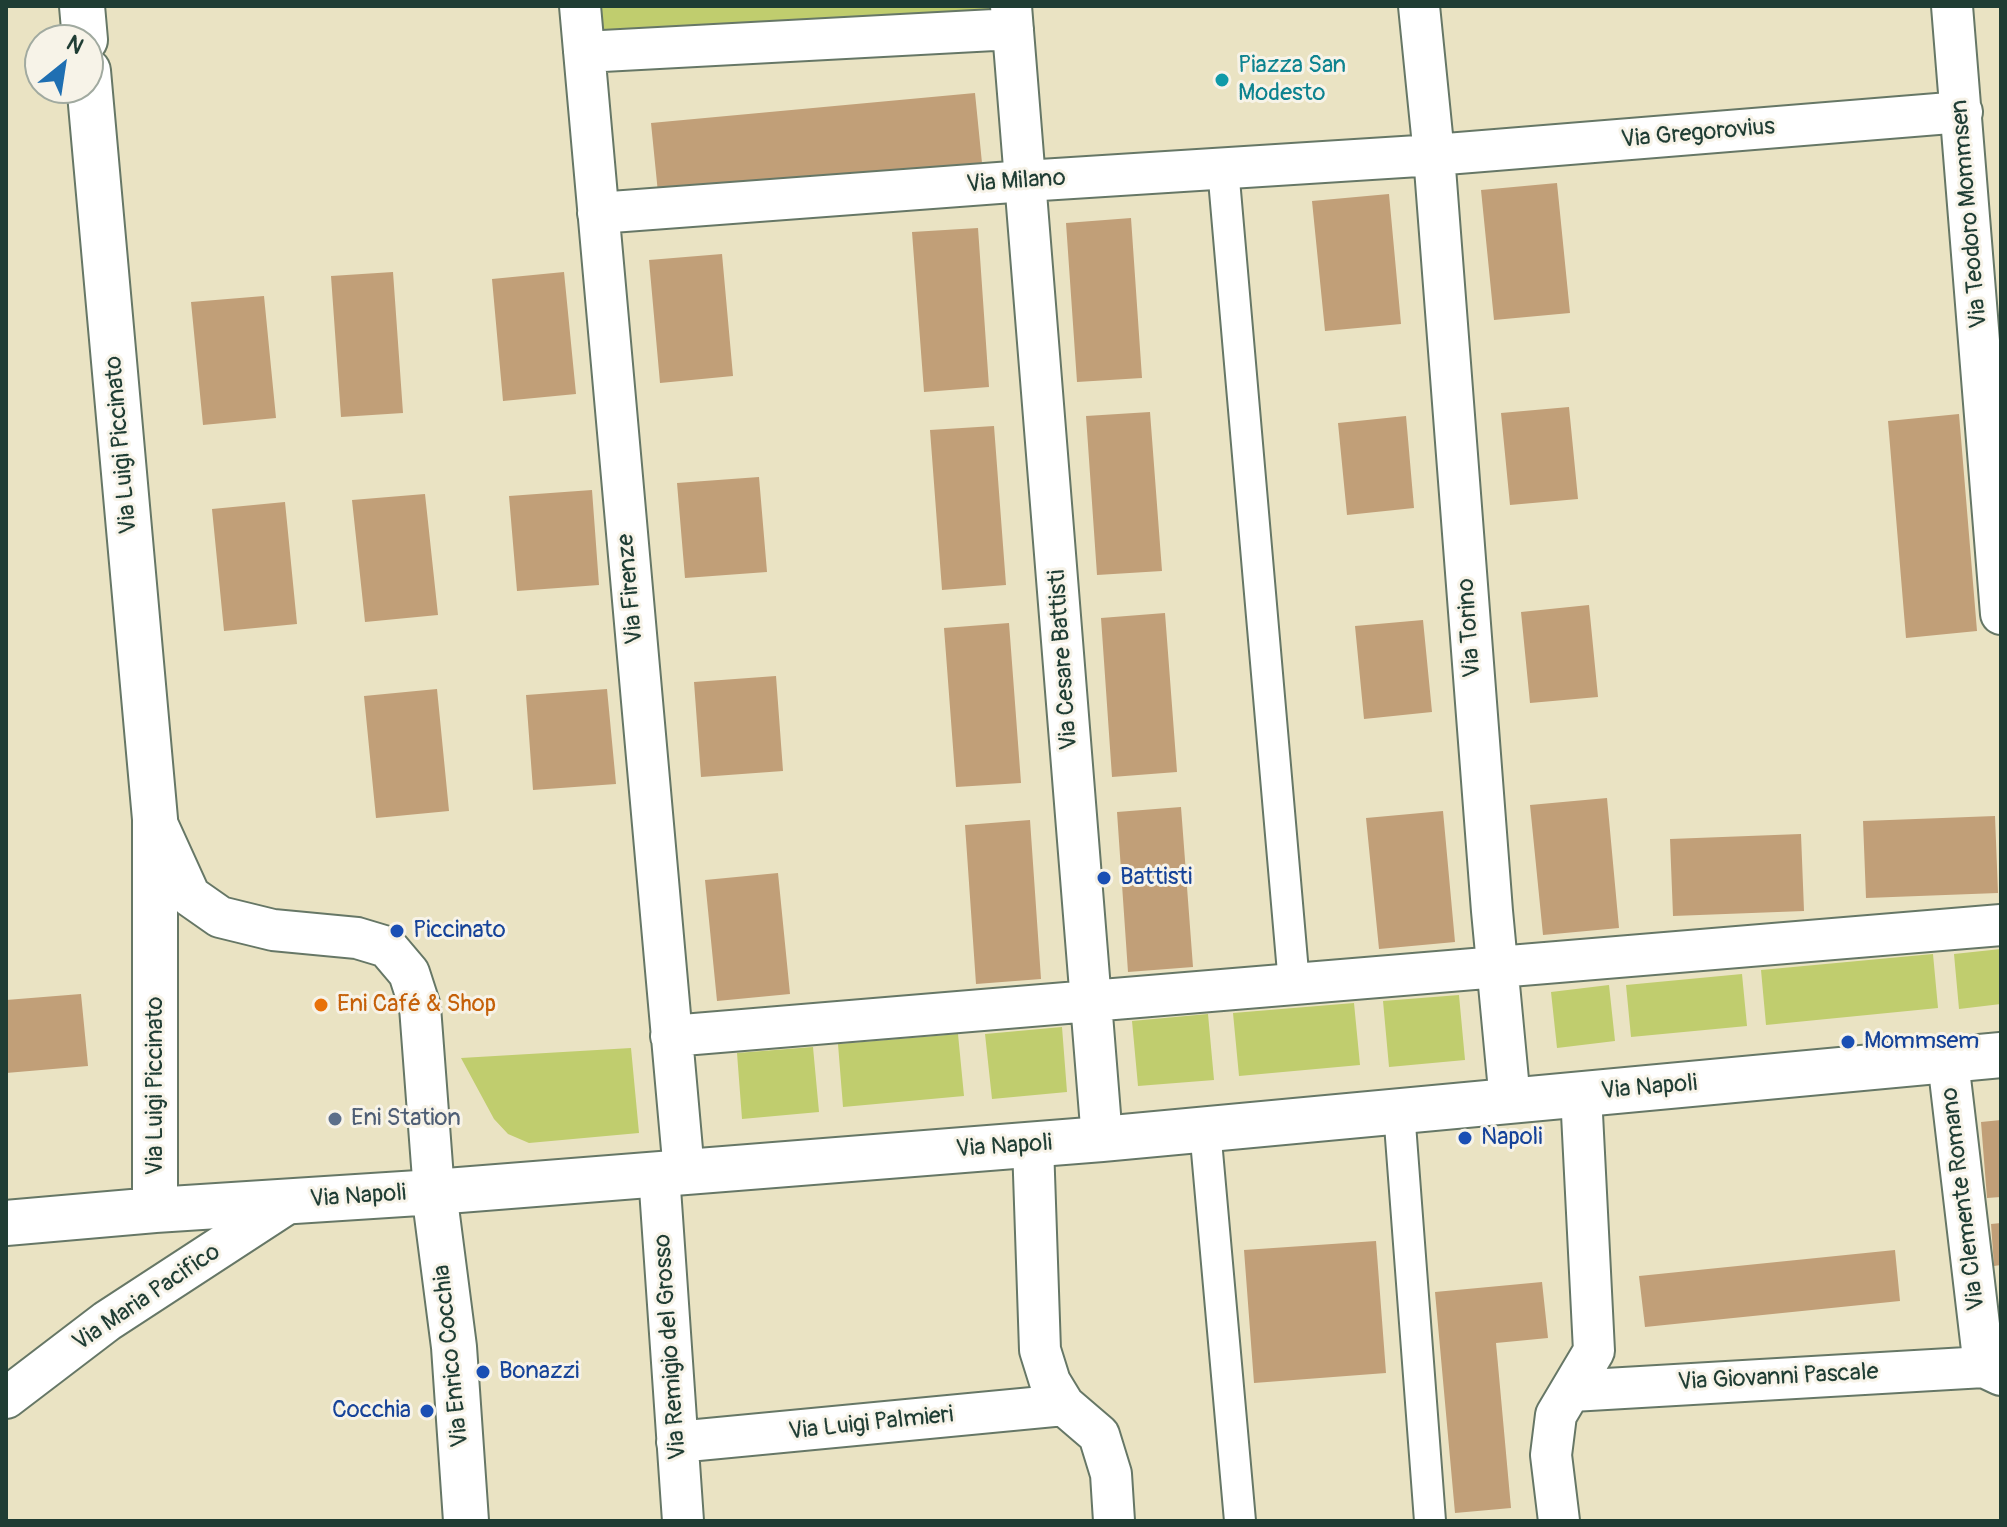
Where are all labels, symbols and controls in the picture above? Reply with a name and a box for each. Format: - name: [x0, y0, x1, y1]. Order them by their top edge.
- north arrow: [24, 24, 104, 104]
- text: N: [62, 29, 88, 61]
- place label: Piazza San Modesto: [1238, 52, 1346, 108]
- marker: Piazza San Modesto: [1213, 71, 1231, 89]
- street label: Via Teodoro Mommsen: [1946, 98, 1994, 330]
- street label: Via Gregorovius: [1620, 113, 1776, 155]
- street label: Via Milano: [965, 164, 1067, 200]
- street label: Via Luigi Piccinato: [100, 355, 144, 535]
- street label: Via Firenze: [612, 532, 650, 646]
- street label: Via Cesare Battisti: [1043, 569, 1085, 751]
- street label: Via Torino: [1452, 577, 1488, 679]
- place label: Battisti: [1120, 864, 1192, 892]
- marker: Battisti: [1095, 869, 1113, 887]
- place label: Piccinato: [413, 917, 506, 945]
- marker: Piccinato: [388, 922, 406, 940]
- place label: Eni Café & Shop: [337, 991, 496, 1019]
- marker: Eni Café & Shop: [312, 996, 330, 1014]
- street label: Via Luigi Piccinato: [142, 997, 170, 1175]
- place label: Mommsem: [1864, 1028, 1979, 1056]
- marker: Mommsem: [1839, 1033, 1857, 1051]
- street label: Via Napoli: [1600, 1069, 1698, 1107]
- street label: Via Clemente Romano: [1936, 1086, 1992, 1312]
- place label: Eni Station: [351, 1105, 461, 1133]
- marker: Eni Station: [326, 1110, 344, 1128]
- place label: Napoli: [1481, 1124, 1543, 1152]
- street label: Via Napoli: [955, 1129, 1053, 1165]
- marker: Napoli: [1456, 1129, 1474, 1147]
- street label: Via Napoli: [309, 1179, 407, 1215]
- street label: Via Remigio del Grosso: [649, 1233, 693, 1461]
- street label: Via Maria Pacifico: [68, 1238, 226, 1358]
- street label: Via Enrico Cocchia: [428, 1263, 476, 1449]
- place label: Bonazzi: [499, 1358, 579, 1386]
- street label: Via Giovanni Pascale: [1677, 1358, 1879, 1398]
- marker: Bonazzi: [474, 1363, 492, 1381]
- place label: Cocchia: [332, 1397, 411, 1425]
- street label: Via Luigi Palmieri: [787, 1401, 955, 1447]
- marker: Cocchia: [418, 1402, 436, 1420]

